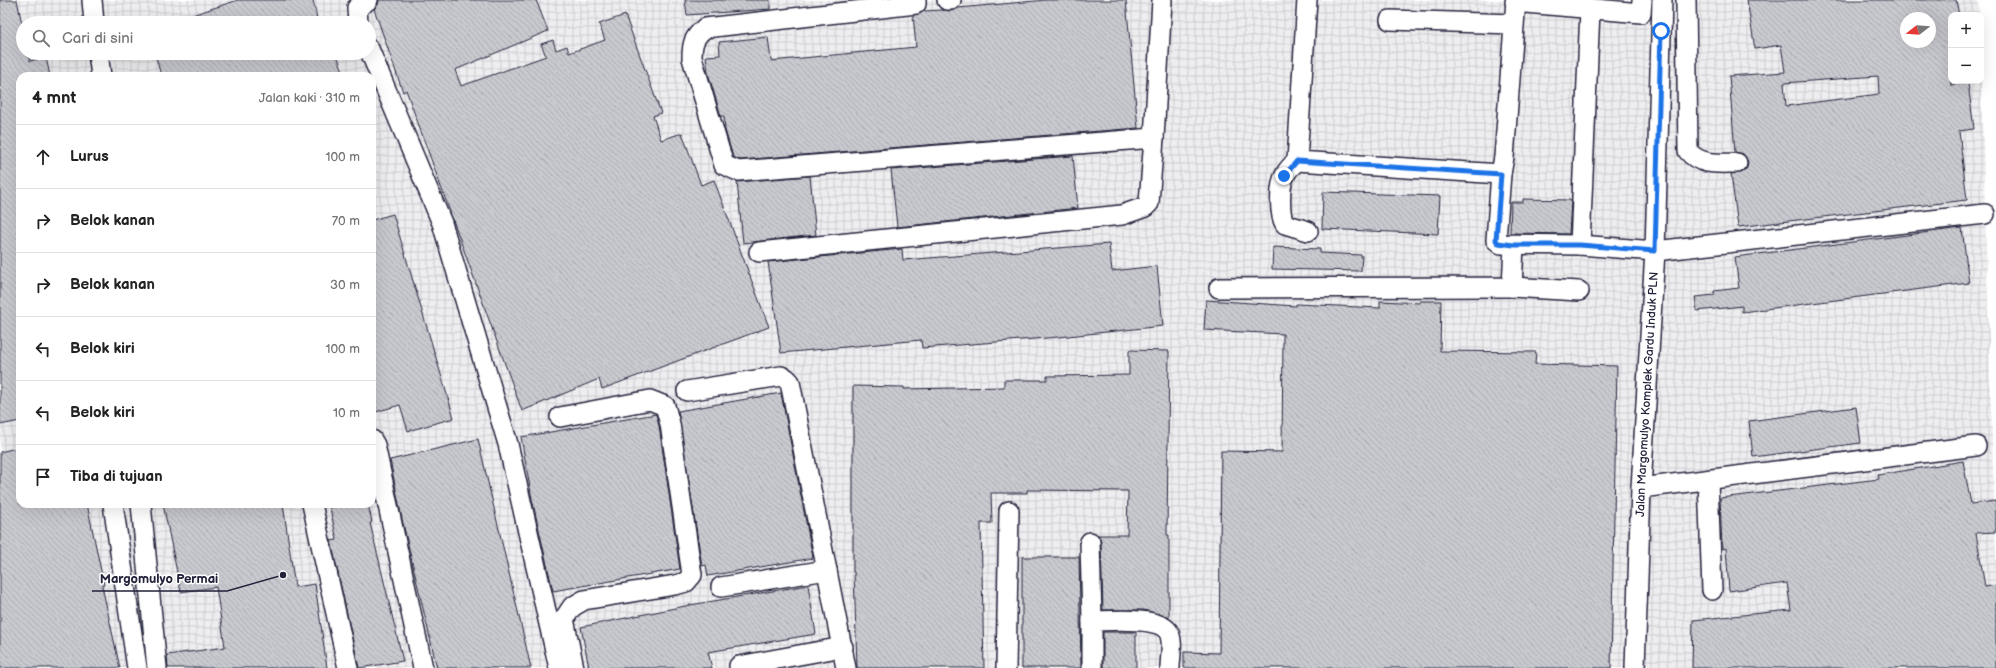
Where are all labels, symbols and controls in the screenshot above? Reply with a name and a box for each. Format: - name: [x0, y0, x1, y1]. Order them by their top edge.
- north arrow: [1900, 12, 1936, 48]
- map controls: [1948, 12, 1984, 84]
- button: +: [1948, 12, 1984, 48]
- search box: [16, 16, 376, 60]
- route start: [1652, 22, 1670, 40]
- icon: search: [30, 27, 52, 49]
- text: Cari di sini: [62, 29, 133, 48]
- button: −: [1948, 48, 1984, 84]
- text: 4 mnt: [32, 88, 76, 108]
- text: Jalan kaki · 310 m: [259, 90, 360, 106]
- icon: ahead: [32, 146, 54, 168]
- text: Lurus: [70, 147, 109, 166]
- text: 100 m: [325, 149, 360, 165]
- route end: [1275, 167, 1293, 185]
- icon: right: [32, 210, 54, 232]
- text: Belok kanan: [70, 211, 155, 230]
- text: 70 m: [332, 213, 360, 229]
- street label: Jalan Margomulyo Komplek Gardu Induk PLN: [1633, 271, 1661, 517]
- icon: right: [32, 274, 54, 296]
- text: Belok kanan: [70, 275, 155, 294]
- text: 30 m: [330, 277, 360, 293]
- icon: left: [32, 338, 54, 360]
- text: Belok kiri: [70, 339, 135, 358]
- text: 100 m: [325, 341, 360, 357]
- icon: left: [32, 402, 54, 424]
- text: Belok kiri: [70, 403, 135, 422]
- text: 10 m: [333, 405, 360, 421]
- icon: arrive: [32, 466, 54, 488]
- text: Tiba di tujuan: [70, 467, 163, 486]
- callout: Margomulyo Permai: [92, 566, 227, 591]
- text: Margomulyo Permai: [100, 571, 218, 587]

